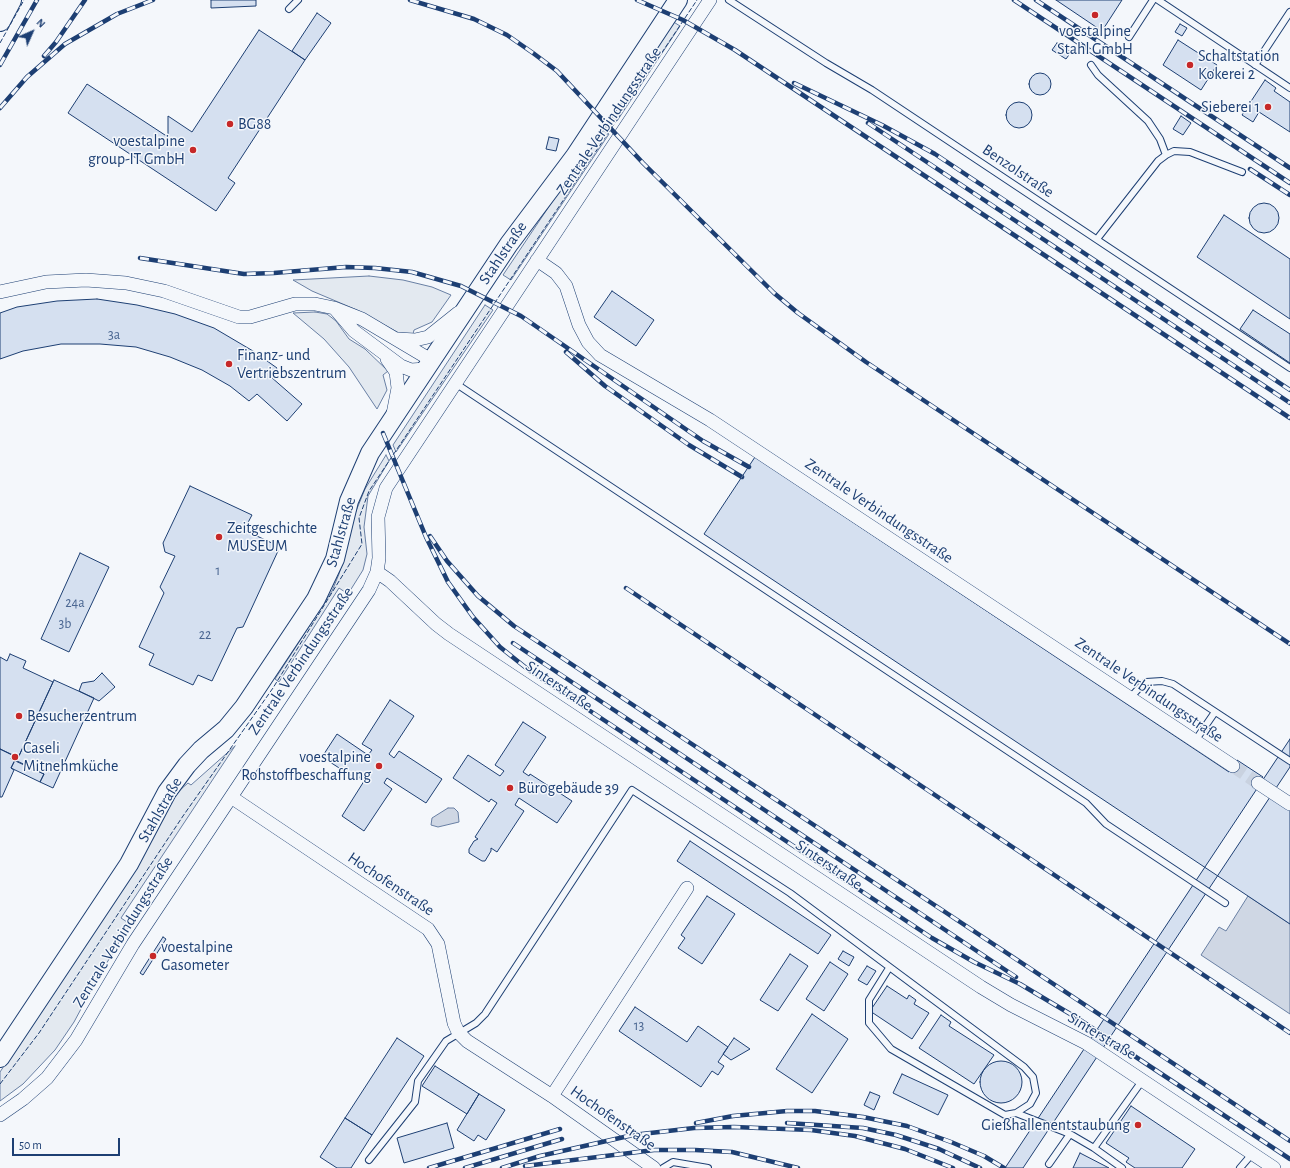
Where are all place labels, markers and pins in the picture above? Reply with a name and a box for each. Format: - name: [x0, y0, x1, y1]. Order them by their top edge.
- marker: voestalpine Stahl GmbH: [1090, 10, 1100, 20]
- place label: voestalpine Stahl GmbH: [1057, 21, 1133, 59]
- place label: Schaltstation Kokerei 2: [1198, 46, 1280, 84]
- marker: Schaltstation Kokerei 2: [1185, 60, 1195, 70]
- place label: Sieberei 1: [1201, 97, 1260, 117]
- marker: Sieberei 1: [1263, 102, 1273, 112]
- place label: BG88: [238, 114, 271, 134]
- marker: BG88: [225, 119, 235, 129]
- place label: voestalpine group-IT GmbH: [88, 131, 185, 169]
- marker: voestalpine group-IT GmbH: [188, 145, 198, 155]
- place label: Finanz- und Vertriebszentrum: [237, 345, 347, 383]
- marker: Finanz- und Vertriebszentrum: [224, 359, 234, 369]
- place label: Zeitgeschichte MUSEUM: [227, 518, 317, 556]
- marker: Zeitgeschichte MUSEUM: [214, 532, 224, 542]
- place label: Besucherzentrum: [27, 706, 137, 726]
- marker: Besucherzentrum: [14, 711, 24, 721]
- place label: Caseli Mitnehmküche: [23, 738, 118, 776]
- place label: voestalpine Rohstoffbeschaffung: [241, 747, 371, 785]
- marker: Caseli Mitnehmküche: [10, 752, 20, 762]
- marker: voestalpine Rohstoffbeschaffung: [374, 761, 384, 771]
- place label: Bürogebäude 39: [518, 778, 619, 798]
- marker: Bürogebäude 39: [505, 783, 515, 793]
- place label: voestalpine Gasometer: [161, 937, 233, 975]
- marker: voestalpine Gasometer: [148, 951, 158, 961]
- place label: Gießhallenentstaubung: [981, 1115, 1130, 1135]
- marker: Gießhallenentstaubung: [1133, 1120, 1143, 1130]

